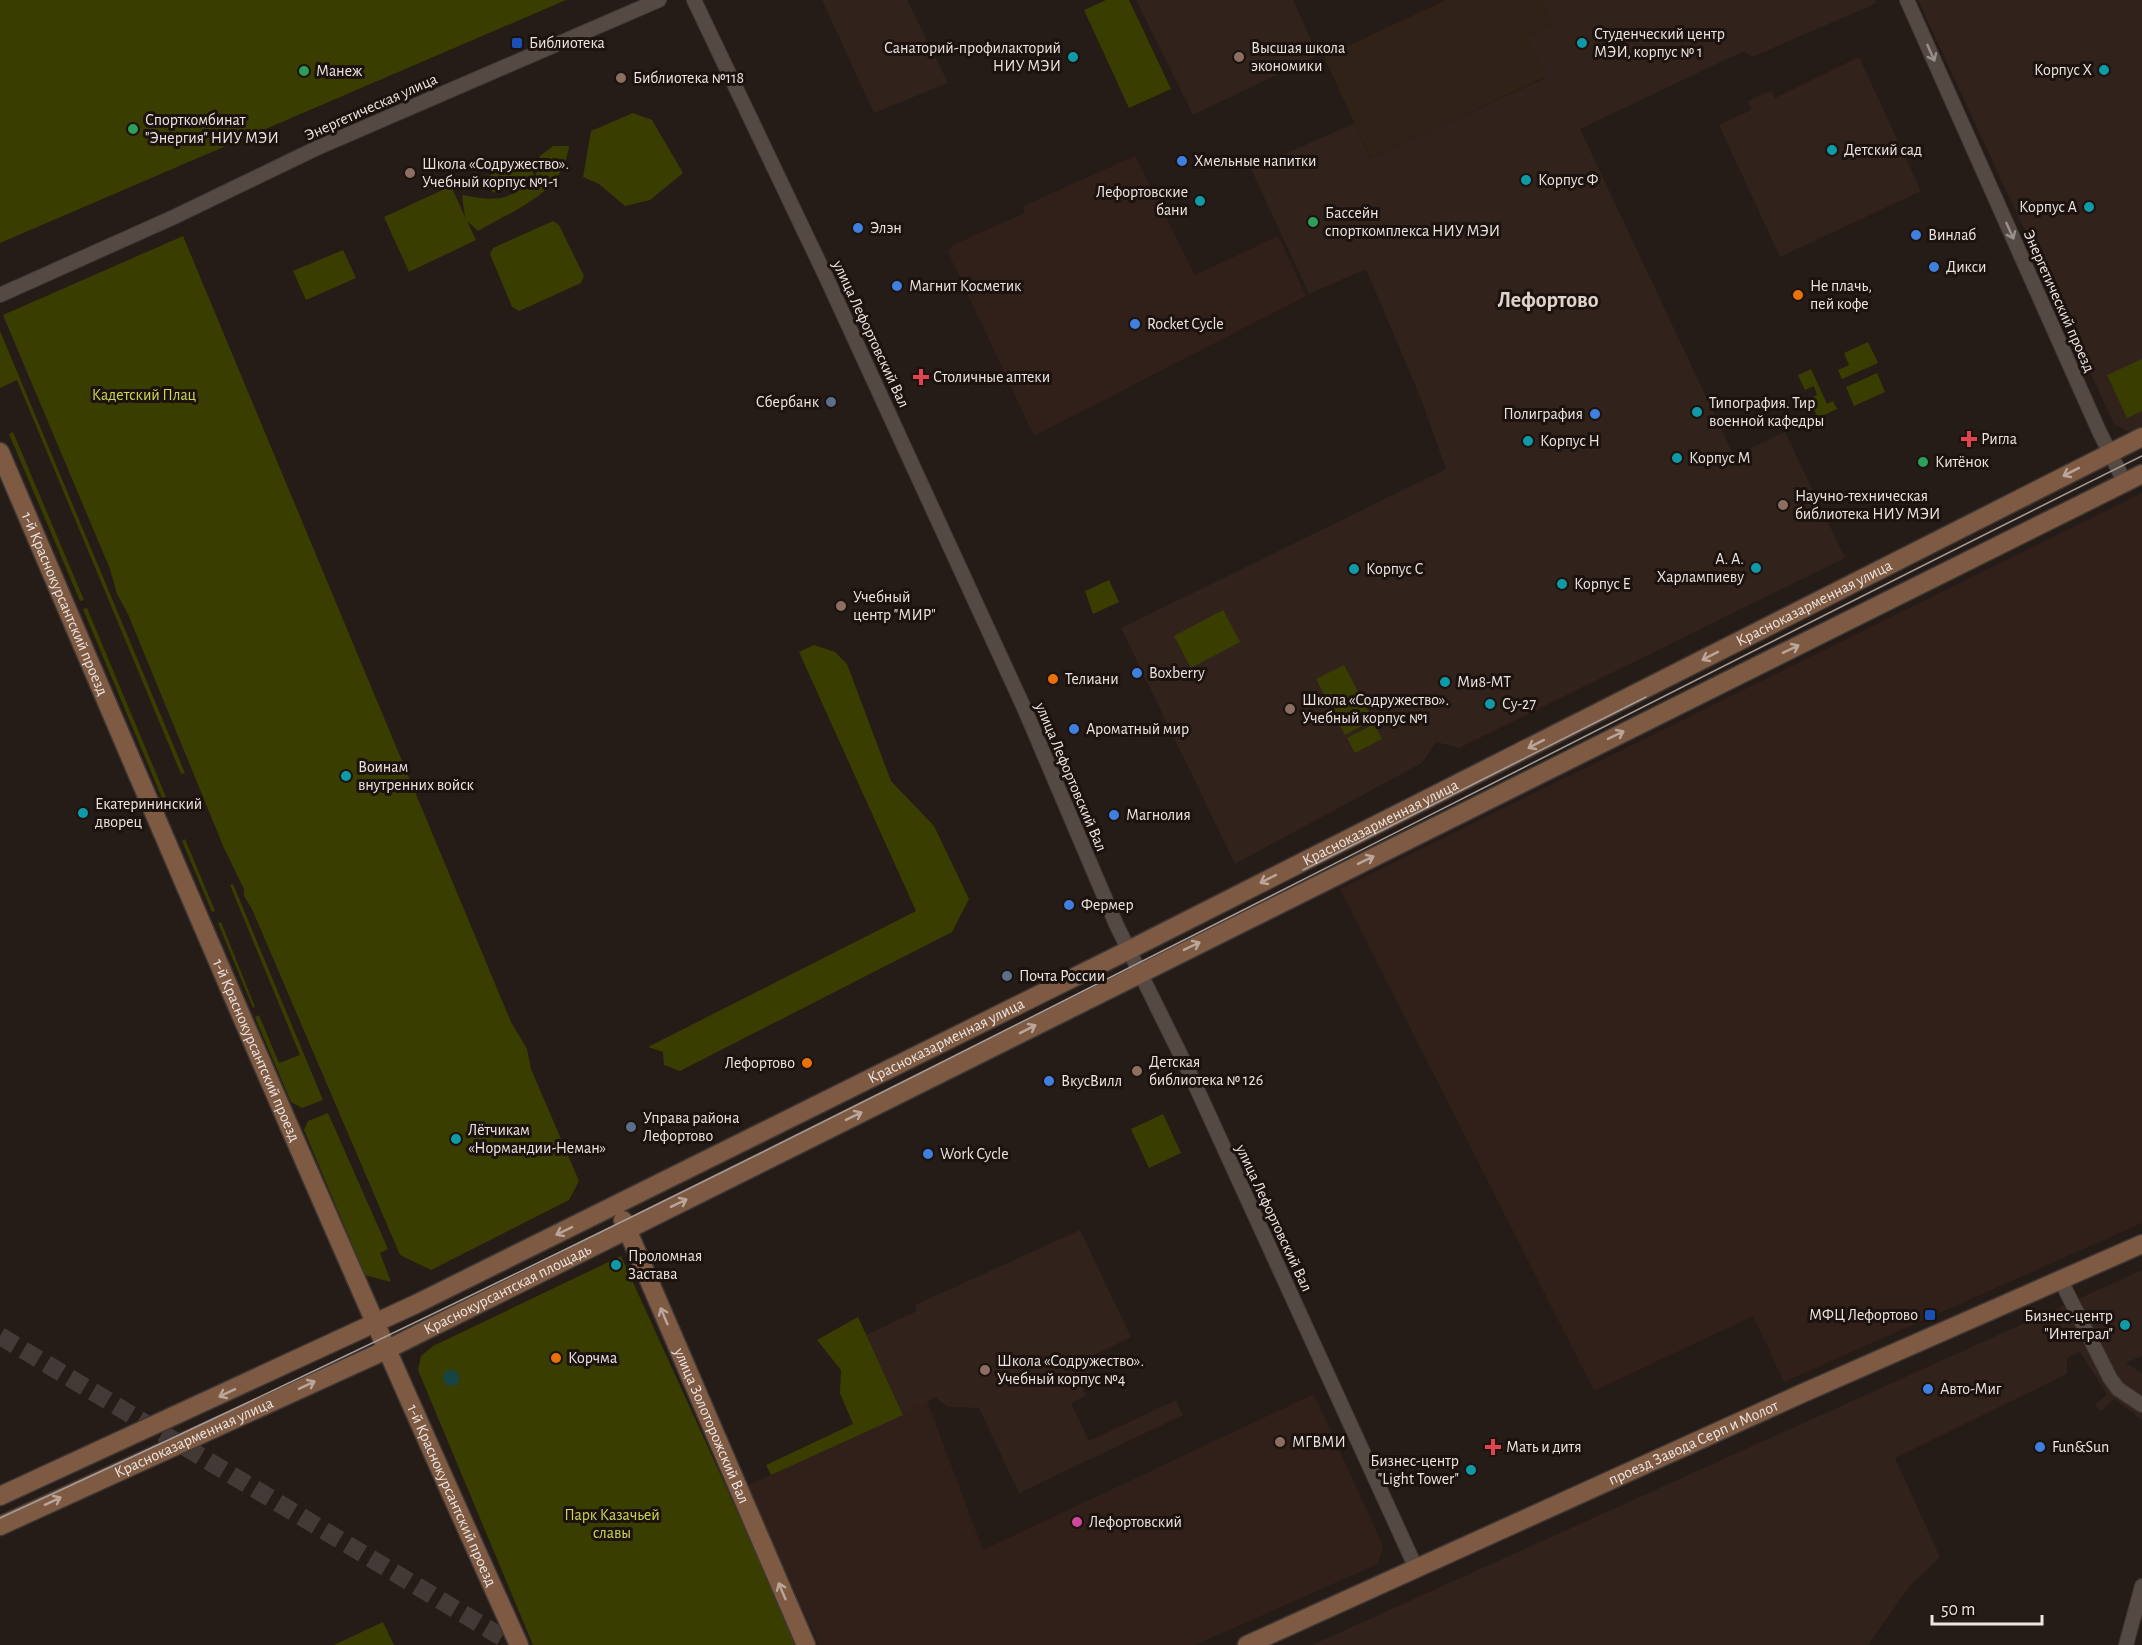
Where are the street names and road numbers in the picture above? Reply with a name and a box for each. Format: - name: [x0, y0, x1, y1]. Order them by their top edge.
- street label: Энергетическая улица: [302, 71, 440, 144]
- street label: Энергетический проезд: [2020, 227, 2098, 375]
- street label: улица Лефортовский Вал: [829, 257, 912, 410]
- street label: 1-й Краснокурсантский проезд: [19, 510, 111, 698]
- street label: Красноказарменная улица: [1733, 557, 1895, 649]
- street label: улица Лефортовский Вал: [1031, 699, 1110, 854]
- street label: Красноказарменная улица: [1300, 777, 1461, 869]
- street label: 1-й Краснокурсантский проезд: [210, 957, 303, 1144]
- street label: Красноказарменная улица: [865, 995, 1027, 1086]
- street label: улица Лефортовский Вал: [1232, 1141, 1315, 1294]
- street label: Краснокурсантская площадь: [421, 1241, 594, 1338]
- street label: улица Золоторожский Вал: [670, 1345, 752, 1506]
- street label: Красноказарменная улица: [112, 1395, 276, 1481]
- street label: проезд Завода Серп и Молот: [1606, 1397, 1781, 1488]
- street label: 1-й Краснокурсантский проезд: [404, 1402, 499, 1589]

